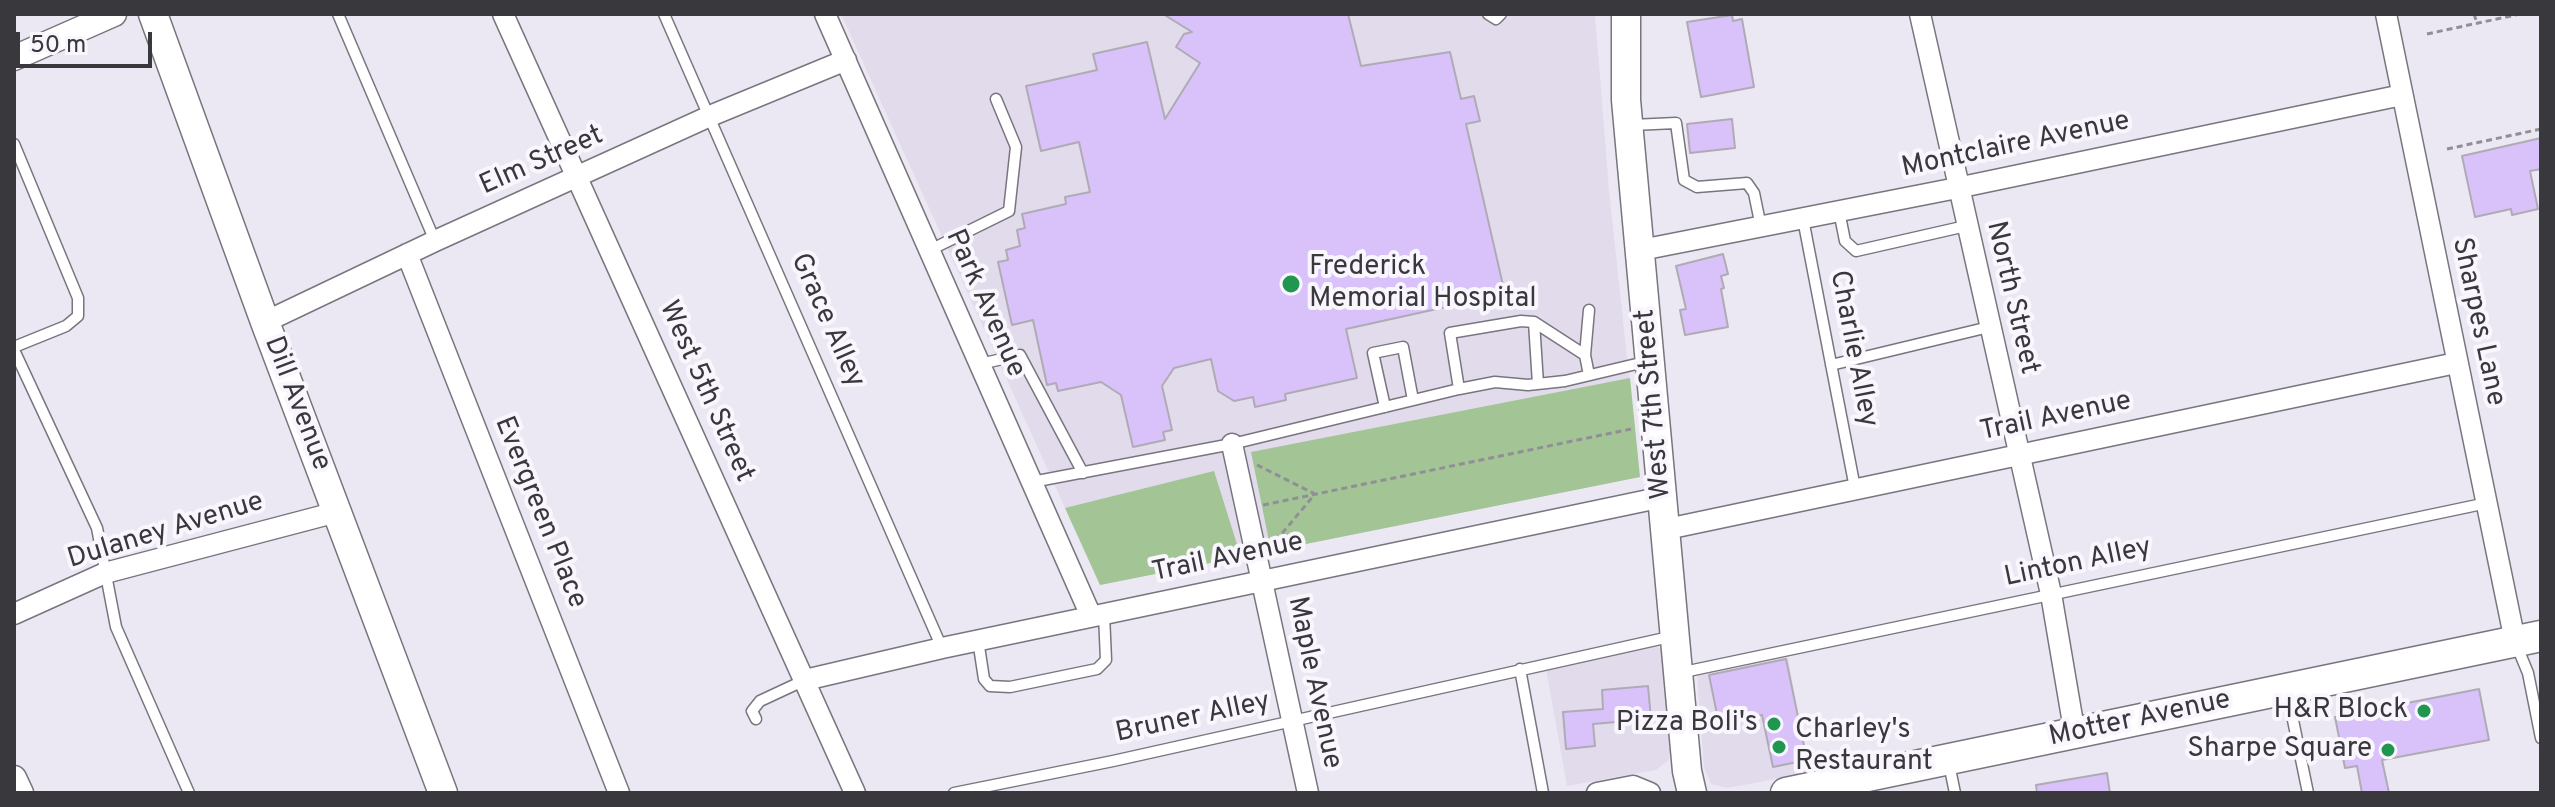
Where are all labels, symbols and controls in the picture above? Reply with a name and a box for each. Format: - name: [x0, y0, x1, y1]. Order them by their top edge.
- scale bar: [20, 16, 156, 66]
- text: 50 m: [30, 31, 86, 61]
- street label: Montclaire Avenue: [1899, 105, 2133, 187]
- street label: Elm Street: [475, 120, 609, 204]
- street label: North Street: [1977, 218, 2045, 378]
- street label: Park Avenue: [937, 225, 1031, 383]
- street label: Sharpes Lane: [2443, 235, 2511, 409]
- street label: Grace Alley: [781, 249, 871, 393]
- place label: Frederick Memorial Hospital: [1309, 251, 1536, 317]
- street label: Charlie Alley: [1820, 268, 1884, 430]
- marker: Frederick Memorial Hospital: [1280, 273, 1302, 295]
- street label: West 5th Street: [650, 296, 760, 488]
- street label: West 7th Street: [1630, 307, 1680, 501]
- street label: Dill Avenue: [255, 332, 337, 476]
- street label: Trail Avenue: [1977, 386, 2135, 450]
- street label: Evergreen Place: [485, 412, 593, 614]
- street label: Dulaney Avenue: [64, 486, 268, 578]
- street label: Trail Avenue: [1149, 527, 1307, 591]
- street label: Linton Alley: [2002, 532, 2154, 596]
- street label: Maple Avenue: [1278, 594, 1348, 772]
- street label: Motter Avenue: [2046, 684, 2234, 756]
- street label: Bruner Alley: [1113, 686, 1273, 752]
- place label: H&R Block: [2274, 694, 2408, 728]
- marker: H&R Block: [2415, 702, 2433, 720]
- place label: Pizza Boli's: [1616, 707, 1758, 741]
- place label: Charley's Restaurant: [1795, 714, 1933, 780]
- marker: Pizza Boli's: [1765, 715, 1783, 733]
- place label: Sharpe Square: [2187, 733, 2372, 767]
- marker: Charley's Restaurant: [1770, 738, 1788, 756]
- marker: Sharpe Square: [2379, 741, 2397, 759]

